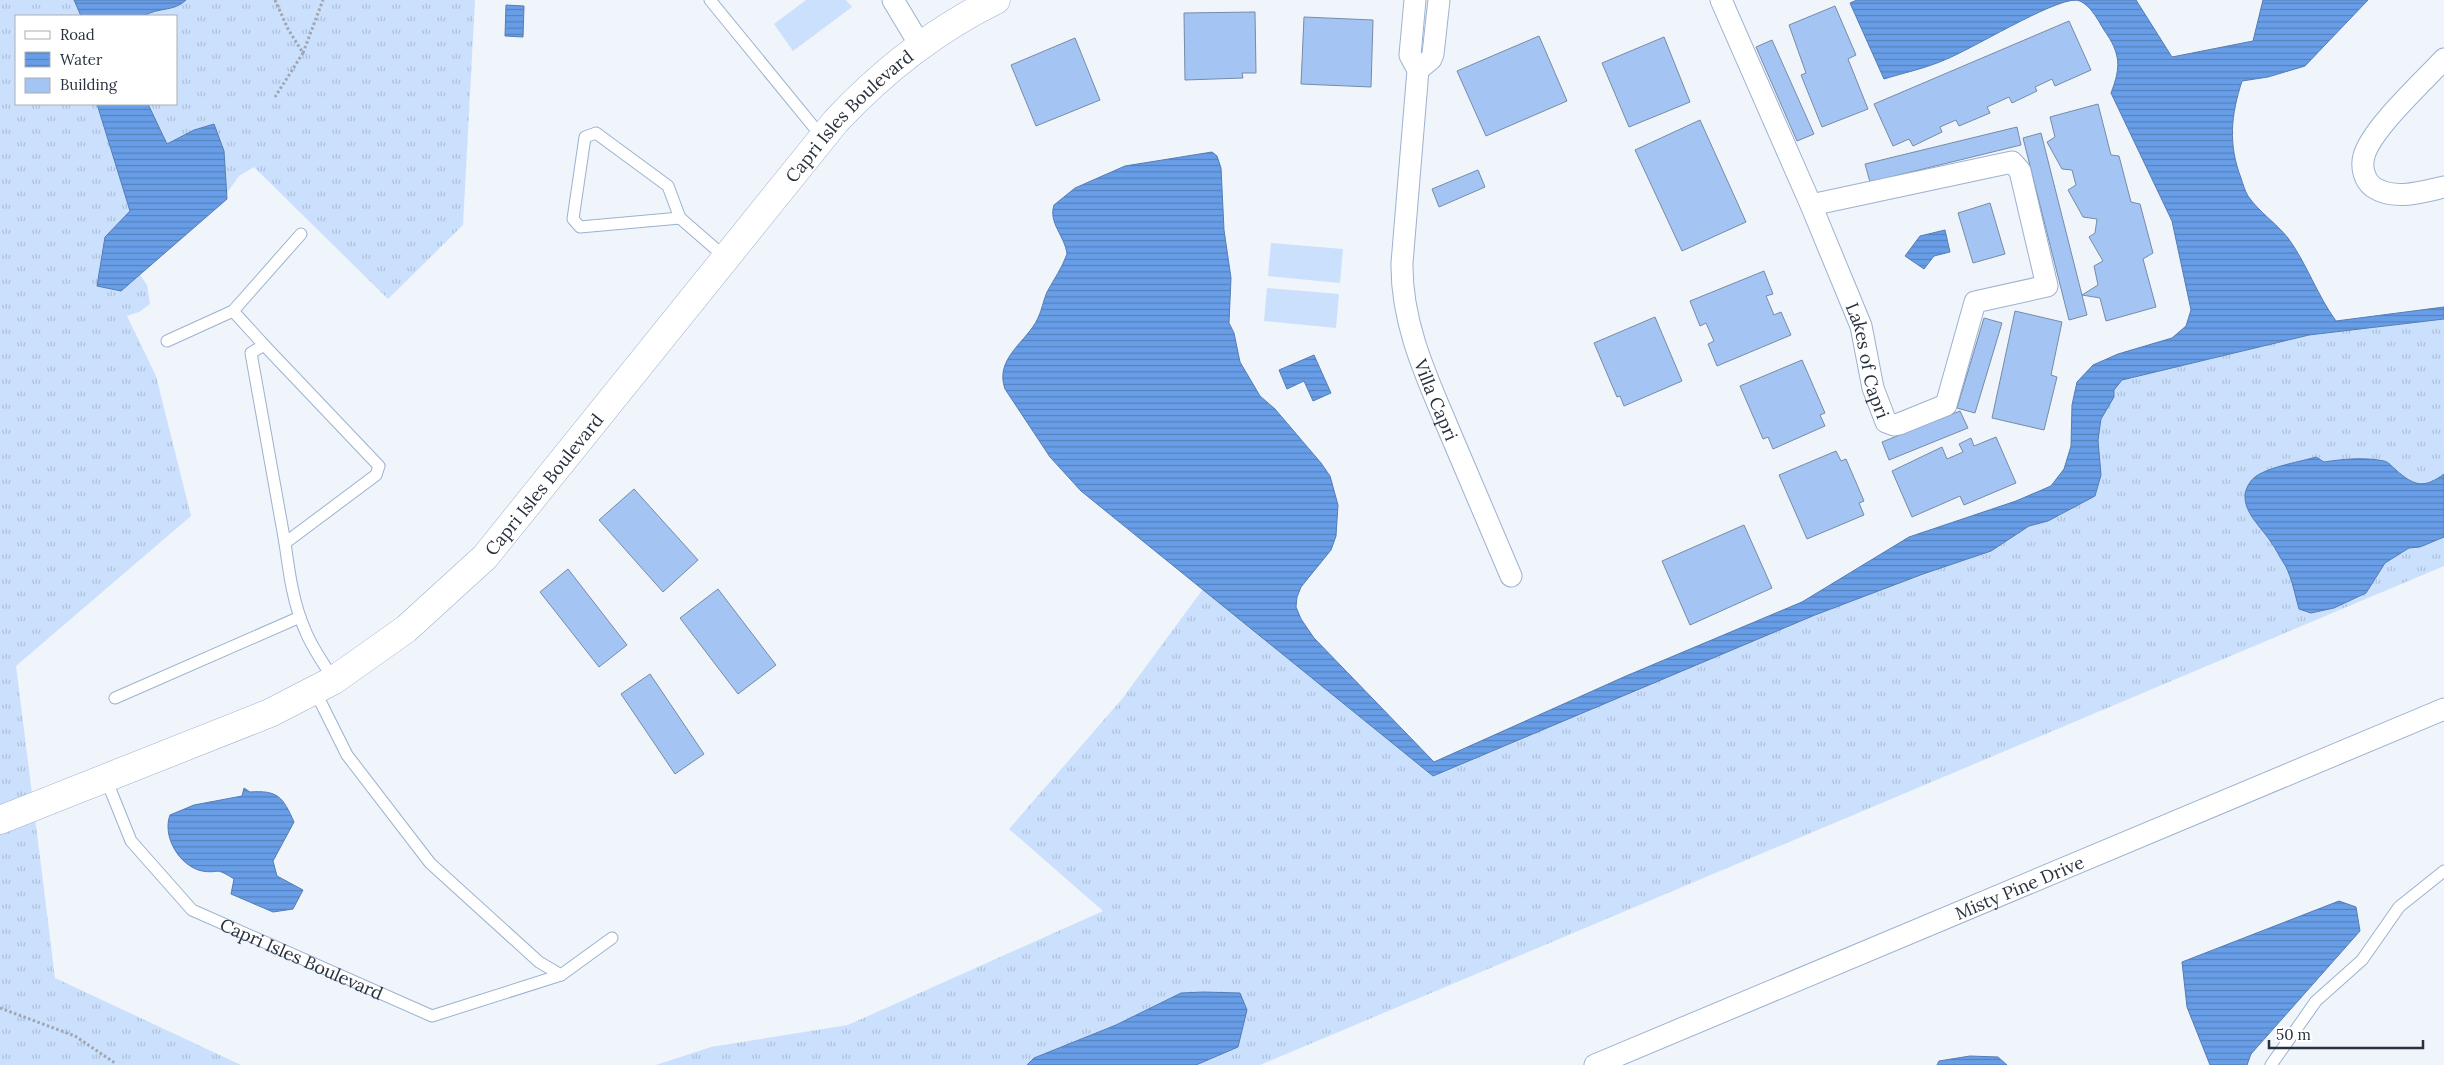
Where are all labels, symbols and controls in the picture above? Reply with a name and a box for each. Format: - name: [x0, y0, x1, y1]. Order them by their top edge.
- legend: [15, 15, 178, 105]
- text: Road: [60, 25, 95, 44]
- street label: Capri Isles Boulevard: [780, 44, 918, 187]
- text: Water: [60, 50, 103, 69]
- text: Building: [60, 75, 118, 94]
- street label: Lakes of Capri: [1841, 299, 1895, 422]
- street label: Villa Capri: [1409, 355, 1463, 444]
- street label: Capri Isles Boulevard: [479, 408, 608, 560]
- street label: Misty Pine Drive: [1951, 850, 2087, 924]
- street label: Capri Isles Boulevard: [217, 912, 387, 1005]
- scale bar: [2269, 1018, 2423, 1050]
- text: 50 m: [2276, 1025, 2311, 1044]

